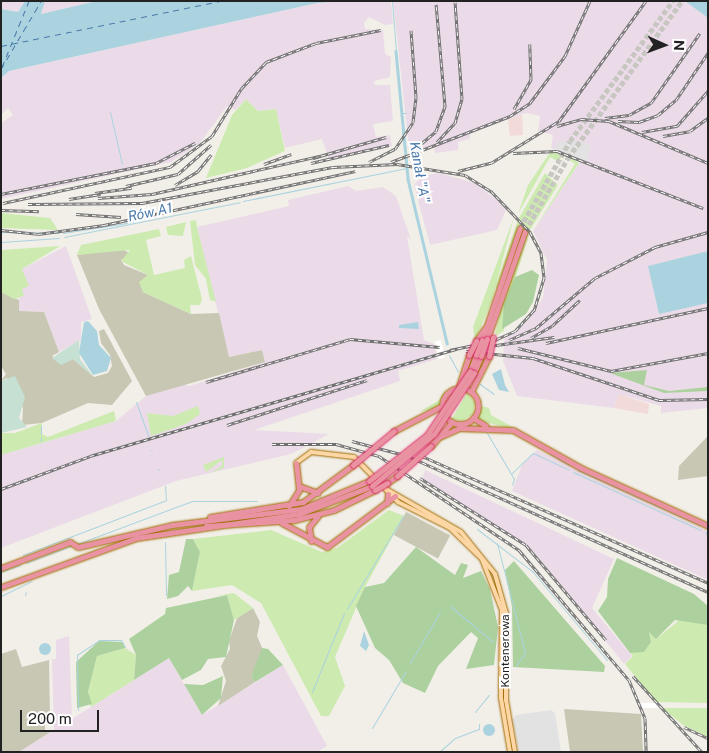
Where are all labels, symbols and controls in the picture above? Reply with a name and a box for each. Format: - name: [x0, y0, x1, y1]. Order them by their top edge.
- north arrow: [639, 20, 689, 70]
- text: N: [671, 40, 687, 51]
- water label: Kanał "A": [406, 140, 434, 204]
- water label: Rów A1: [126, 199, 174, 225]
- street label: Kontenerowa: [499, 614, 513, 688]
- scale bar: [22, 700, 101, 732]
- text: 200 m: [28, 710, 72, 727]

